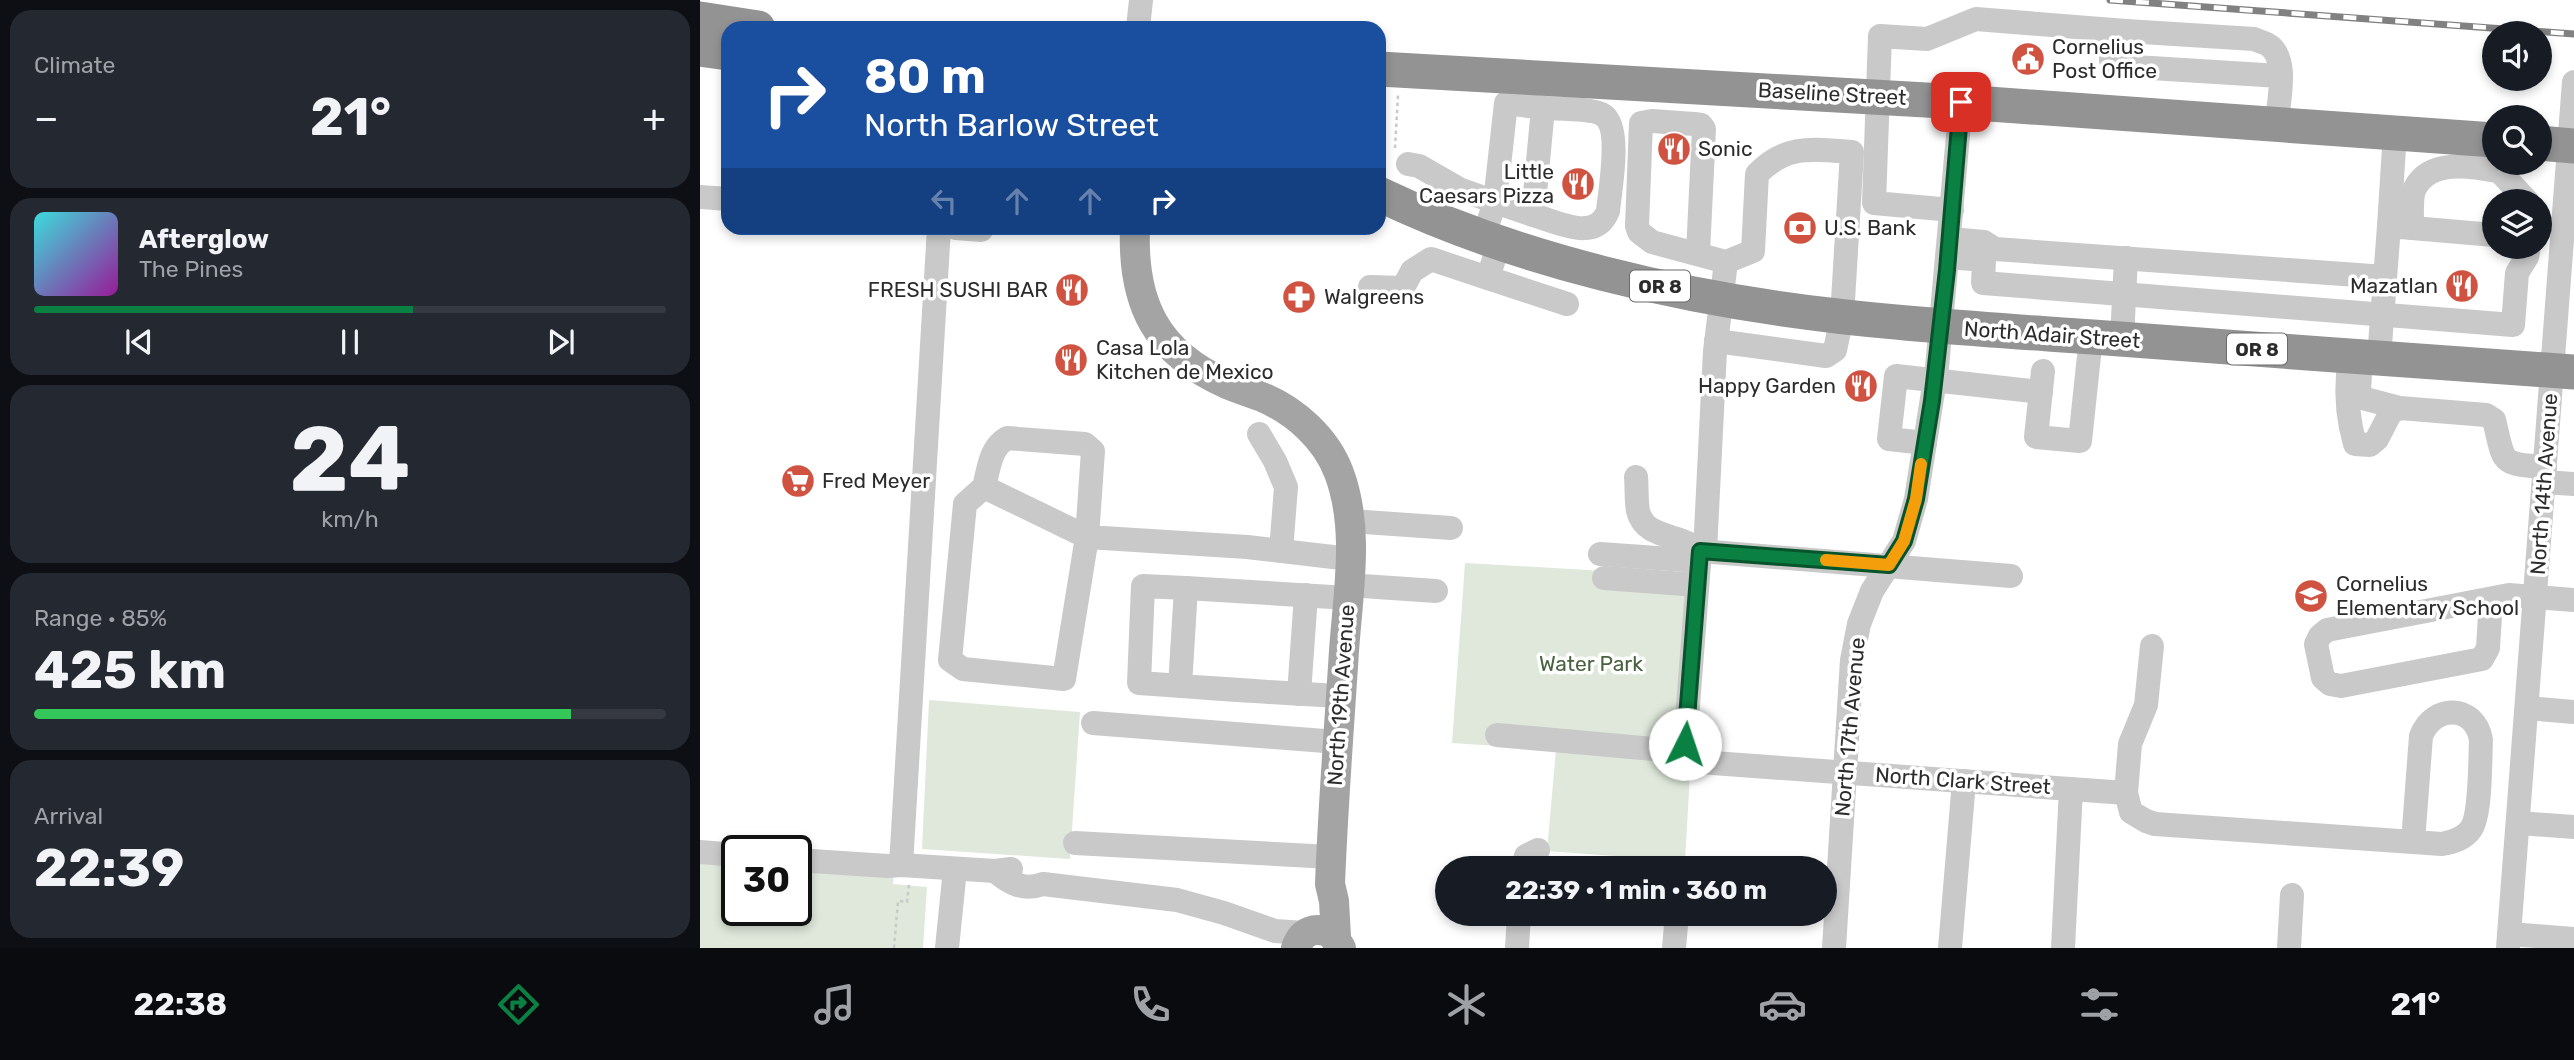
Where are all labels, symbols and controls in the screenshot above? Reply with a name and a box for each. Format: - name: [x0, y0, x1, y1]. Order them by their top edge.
- map controls: [2482, 21, 2552, 259]
- button: sound: [2482, 21, 2552, 91]
- place label: Cornelius Post Office: [2052, 34, 2157, 83]
- public building icon: Cornelius Post Office: [2009, 40, 2047, 78]
- text: 80 m: [864, 47, 986, 105]
- icon: right: [749, 49, 840, 140]
- text: Climate: [34, 51, 115, 79]
- pin: [1931, 72, 1991, 132]
- street label: Baseline Street: [1757, 77, 1907, 110]
- icon: arrive: [1942, 83, 1980, 121]
- text: 21°: [310, 86, 391, 148]
- text: −: [34, 95, 59, 141]
- text: +: [642, 95, 666, 141]
- button: search: [2482, 105, 2552, 175]
- text: North Barlow Street: [864, 106, 1159, 144]
- restaurant icon: Sonic: [1655, 130, 1693, 168]
- place label: Sonic: [1698, 136, 1753, 161]
- place label: Little Caesars Pizza: [1419, 159, 1554, 208]
- restaurant icon: Little Caesars Pizza: [1559, 165, 1597, 203]
- icon: left: [925, 182, 963, 220]
- icon: ahead: [998, 182, 1036, 220]
- icon: ahead: [1071, 182, 1109, 220]
- icon: right: [1144, 182, 1182, 220]
- button: layers: [2482, 189, 2552, 259]
- bank icon: U.S. Bank: [1781, 209, 1819, 247]
- place label: U.S. Bank: [1824, 215, 1916, 240]
- text: Afterglow: [139, 224, 269, 255]
- text: The Pines: [139, 255, 243, 283]
- restaurant icon: Mazatlan: [2443, 267, 2481, 305]
- road number: OR 8: [1630, 270, 1690, 302]
- restaurant icon: FRESH SUSHI BAR: [1053, 271, 1091, 309]
- place label: Mazatlan: [2350, 273, 2438, 298]
- place label: FRESH SUSHI BAR: [868, 277, 1048, 302]
- pharmacy icon: Walgreens: [1280, 278, 1318, 316]
- place label: Walgreens: [1324, 284, 1424, 309]
- street label: North Adair Street: [1963, 316, 2141, 353]
- icon: previous: [120, 323, 158, 361]
- icon: pause: [331, 323, 369, 361]
- icon: next: [542, 323, 580, 361]
- road number: OR 8: [2227, 334, 2287, 364]
- place label: Casa Lola Kitchen de Mexico: [1096, 335, 1274, 384]
- restaurant icon: Casa Lola Kitchen de Mexico: [1052, 341, 1090, 379]
- restaurant icon: Happy Garden: [1842, 367, 1880, 405]
- place label: Happy Garden: [1698, 373, 1836, 398]
- street label: North 14th Avenue: [2525, 392, 2562, 576]
- text: 24: [290, 405, 410, 513]
- supermarket icon: Fred Meyer: [779, 462, 817, 500]
- place label: Fred Meyer: [822, 468, 930, 493]
- text: km/h: [321, 505, 379, 533]
- place label: Cornelius Elementary School: [2336, 571, 2519, 620]
- school or university icon: Cornelius Elementary School: [2292, 577, 2330, 615]
- text: Range · 85%: [34, 604, 167, 632]
- street label: North 19th Avenue: [1322, 604, 1359, 786]
- street label: North 17th Avenue: [1829, 636, 1870, 818]
- text: 425 km: [34, 639, 226, 701]
- park label: Water Park: [1539, 651, 1643, 676]
- position arrow: [1648, 707, 1722, 781]
- street label: North Clark Street: [1874, 762, 2052, 799]
- text: Arrival: [34, 802, 103, 830]
- speed limit sign: 30: [721, 835, 812, 926]
- text: 22:39: [34, 837, 184, 899]
- text: 22:39 · 1 min · 360 m: [1505, 875, 1767, 906]
- icon: directions: [494, 980, 543, 1029]
- icon: music: [810, 980, 859, 1029]
- icon: phone: [1126, 980, 1175, 1029]
- icon: climate: [1442, 980, 1491, 1029]
- icon: car: [1758, 980, 1807, 1029]
- icon: filters: [2075, 980, 2124, 1029]
- text: 22:38: [134, 985, 227, 1023]
- text: 21°: [2391, 985, 2440, 1023]

